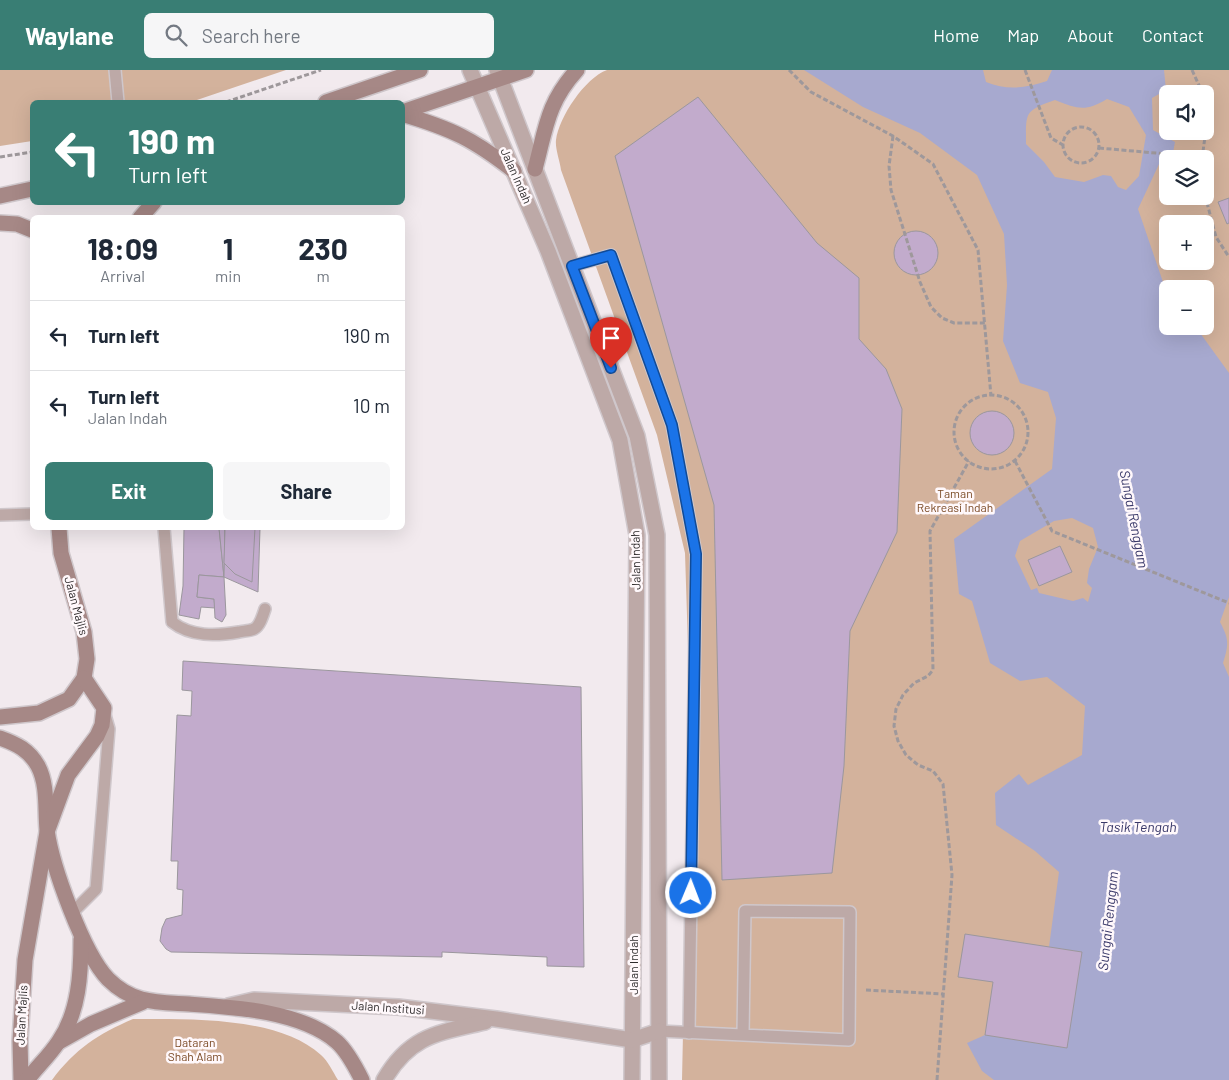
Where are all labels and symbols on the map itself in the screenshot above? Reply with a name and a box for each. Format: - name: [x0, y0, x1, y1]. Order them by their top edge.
- street label: Jalan Indah: [498, 146, 535, 206]
- pin: [590, 317, 632, 368]
- water label: Sungai Renggam: [1117, 468, 1152, 569]
- park label: Taman Rekreasi Indah: [917, 486, 993, 514]
- street label: Jalan Indah: [627, 530, 643, 590]
- street label: Jalan Majlis: [62, 575, 92, 637]
- water label: Tasik Tengah: [1099, 818, 1177, 835]
- position arrow: [664, 866, 716, 918]
- water label: Sungai Renggam: [1094, 871, 1121, 971]
- street label: Jalan Indah: [626, 935, 640, 995]
- street label: Jalan Majlis: [12, 984, 30, 1045]
- street label: Jalan Institusi: [351, 997, 425, 1017]
- park label: Dataran Shah Alam: [168, 1035, 222, 1063]

